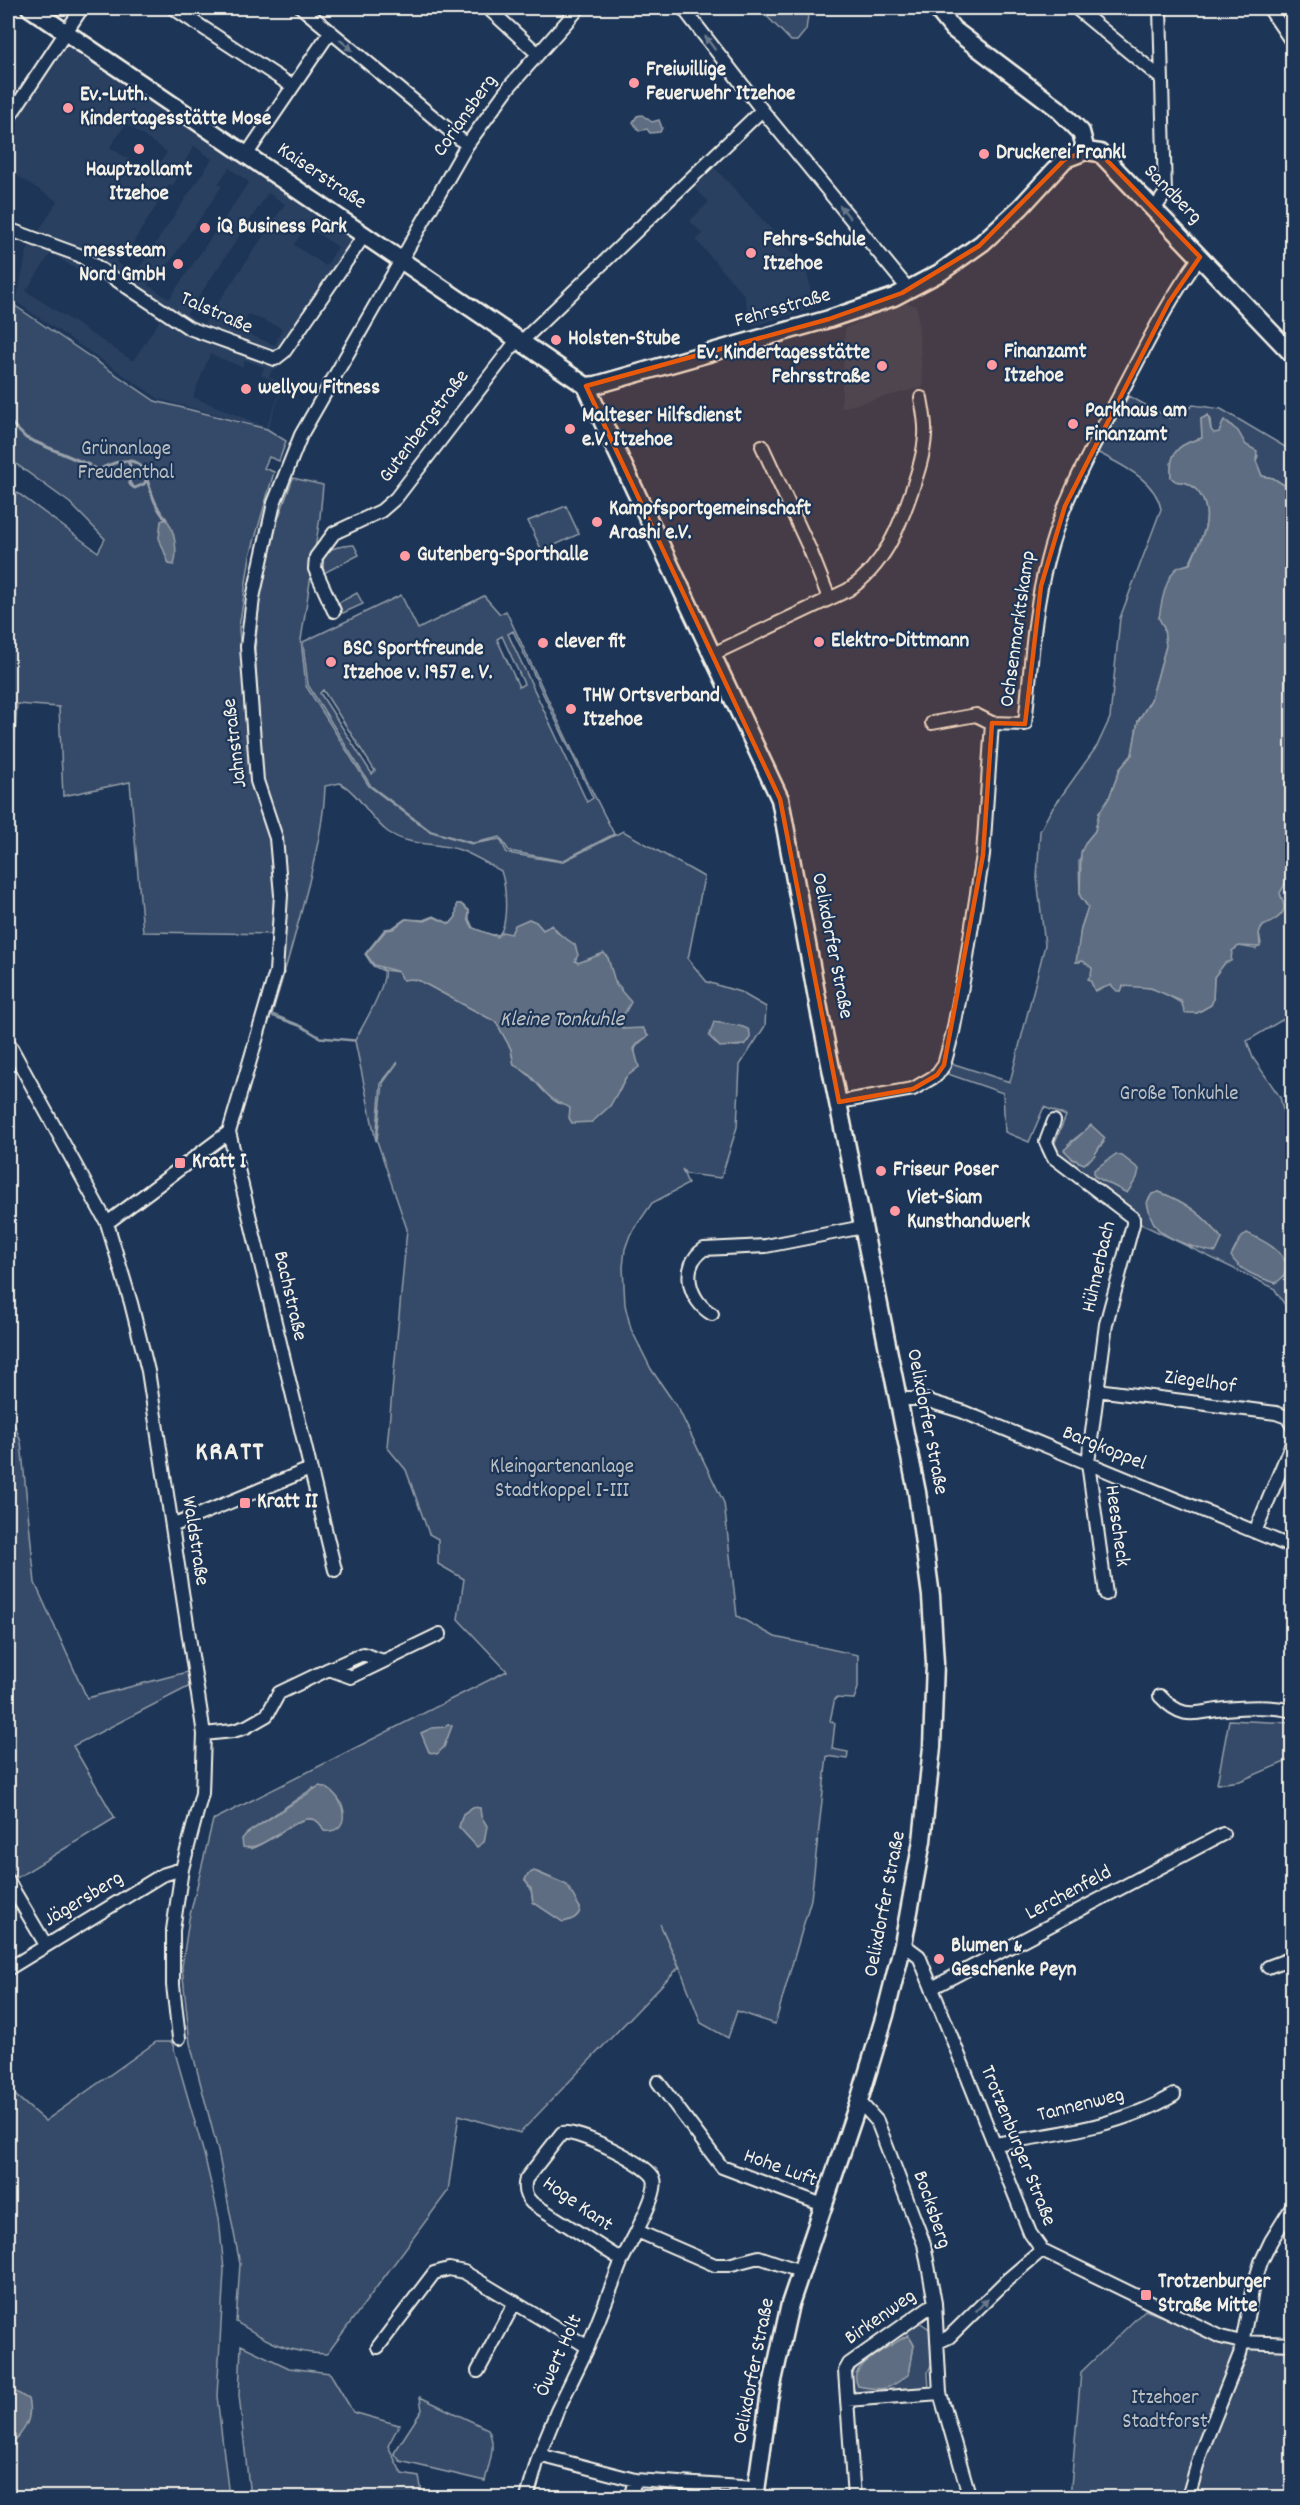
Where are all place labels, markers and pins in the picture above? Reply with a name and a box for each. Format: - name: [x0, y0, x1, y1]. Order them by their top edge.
- place label: Freiwillige Feuerwehr Itzehoe: [646, 56, 795, 110]
- marker: Freiwillige Feuerwehr Itzehoe: [627, 76, 641, 90]
- place label: Ev.-Luth. Kindertagesstätte Mose: [80, 81, 271, 135]
- marker: Ev.-Luth. Kindertagesstätte Mose: [61, 101, 75, 115]
- place label: Druckerei Frankl: [996, 139, 1127, 169]
- marker: Hauptzollamt Itzehoe: [132, 142, 146, 156]
- marker: Druckerei Frankl: [977, 147, 991, 161]
- place label: Hauptzollamt Itzehoe: [86, 156, 192, 210]
- place label: iQ Business Park: [217, 213, 347, 243]
- marker: iQ Business Park: [198, 221, 212, 235]
- place label: Fehrs-Schule Itzehoe: [763, 226, 866, 280]
- place label: messteam Nord GmbH: [79, 237, 166, 291]
- marker: Fehrs-Schule Itzehoe: [744, 246, 758, 260]
- marker: messteam Nord GmbH: [171, 257, 185, 271]
- place label: Holsten-Stube: [568, 325, 680, 355]
- marker: Holsten-Stube: [549, 333, 563, 347]
- place label: Finanzamt Itzehoe: [1004, 338, 1087, 392]
- place label: Ev. Kindertagesstätte Fehrsstraße: [697, 339, 870, 393]
- marker: Finanzamt Itzehoe: [985, 358, 999, 372]
- marker: Ev. Kindertagesstätte Fehrsstraße: [875, 359, 889, 373]
- place label: wellyou Fitness: [258, 374, 380, 404]
- marker: wellyou Fitness: [239, 382, 253, 396]
- place label: Parkhaus am Finanzamt: [1085, 397, 1187, 451]
- place label: Malteser Hilfsdienst e.V. Itzehoe: [582, 402, 742, 456]
- marker: Parkhaus am Finanzamt: [1066, 417, 1080, 431]
- marker: Malteser Hilfsdienst e.V. Itzehoe: [563, 422, 577, 436]
- place label: Kampfsportgemeinschaft Arashi e.V.: [609, 495, 811, 549]
- marker: Kampfsportgemeinschaft Arashi e.V.: [590, 515, 604, 529]
- place label: Gutenberg-Sporthalle: [417, 541, 588, 571]
- marker: Gutenberg-Sporthalle: [398, 549, 412, 563]
- place label: Elektro-Dittmann: [831, 627, 970, 657]
- place label: clever fit: [555, 628, 626, 658]
- place label: BSC Sportfreunde Itzehoe v. 1957 e. V.: [343, 635, 492, 689]
- marker: Elektro-Dittmann: [812, 635, 826, 649]
- marker: clever fit: [536, 636, 550, 650]
- marker: BSC Sportfreunde Itzehoe v. 1957 e. V.: [324, 655, 338, 669]
- place label: THW Ortsverband Itzehoe: [583, 682, 720, 736]
- marker: THW Ortsverband Itzehoe: [564, 702, 578, 716]
- place label: Kratt I: [192, 1148, 247, 1178]
- marker: Kratt I: [173, 1156, 187, 1170]
- place label: Friseur Poser: [893, 1156, 1000, 1186]
- marker: Friseur Poser: [874, 1164, 888, 1178]
- place label: Viet-Siam Kunsthandwerk: [907, 1184, 1031, 1238]
- marker: Viet-Siam Kunsthandwerk: [888, 1204, 902, 1218]
- place label: Kratt II: [257, 1488, 318, 1518]
- marker: Kratt II: [238, 1496, 252, 1510]
- place label: Blumen & Geschenke Peyn: [951, 1932, 1077, 1986]
- marker: Blumen & Geschenke Peyn: [932, 1952, 946, 1966]
- place label: Trotzenburger Straße Mitte: [1158, 2268, 1272, 2322]
- marker: Trotzenburger Straße Mitte: [1139, 2288, 1153, 2302]

